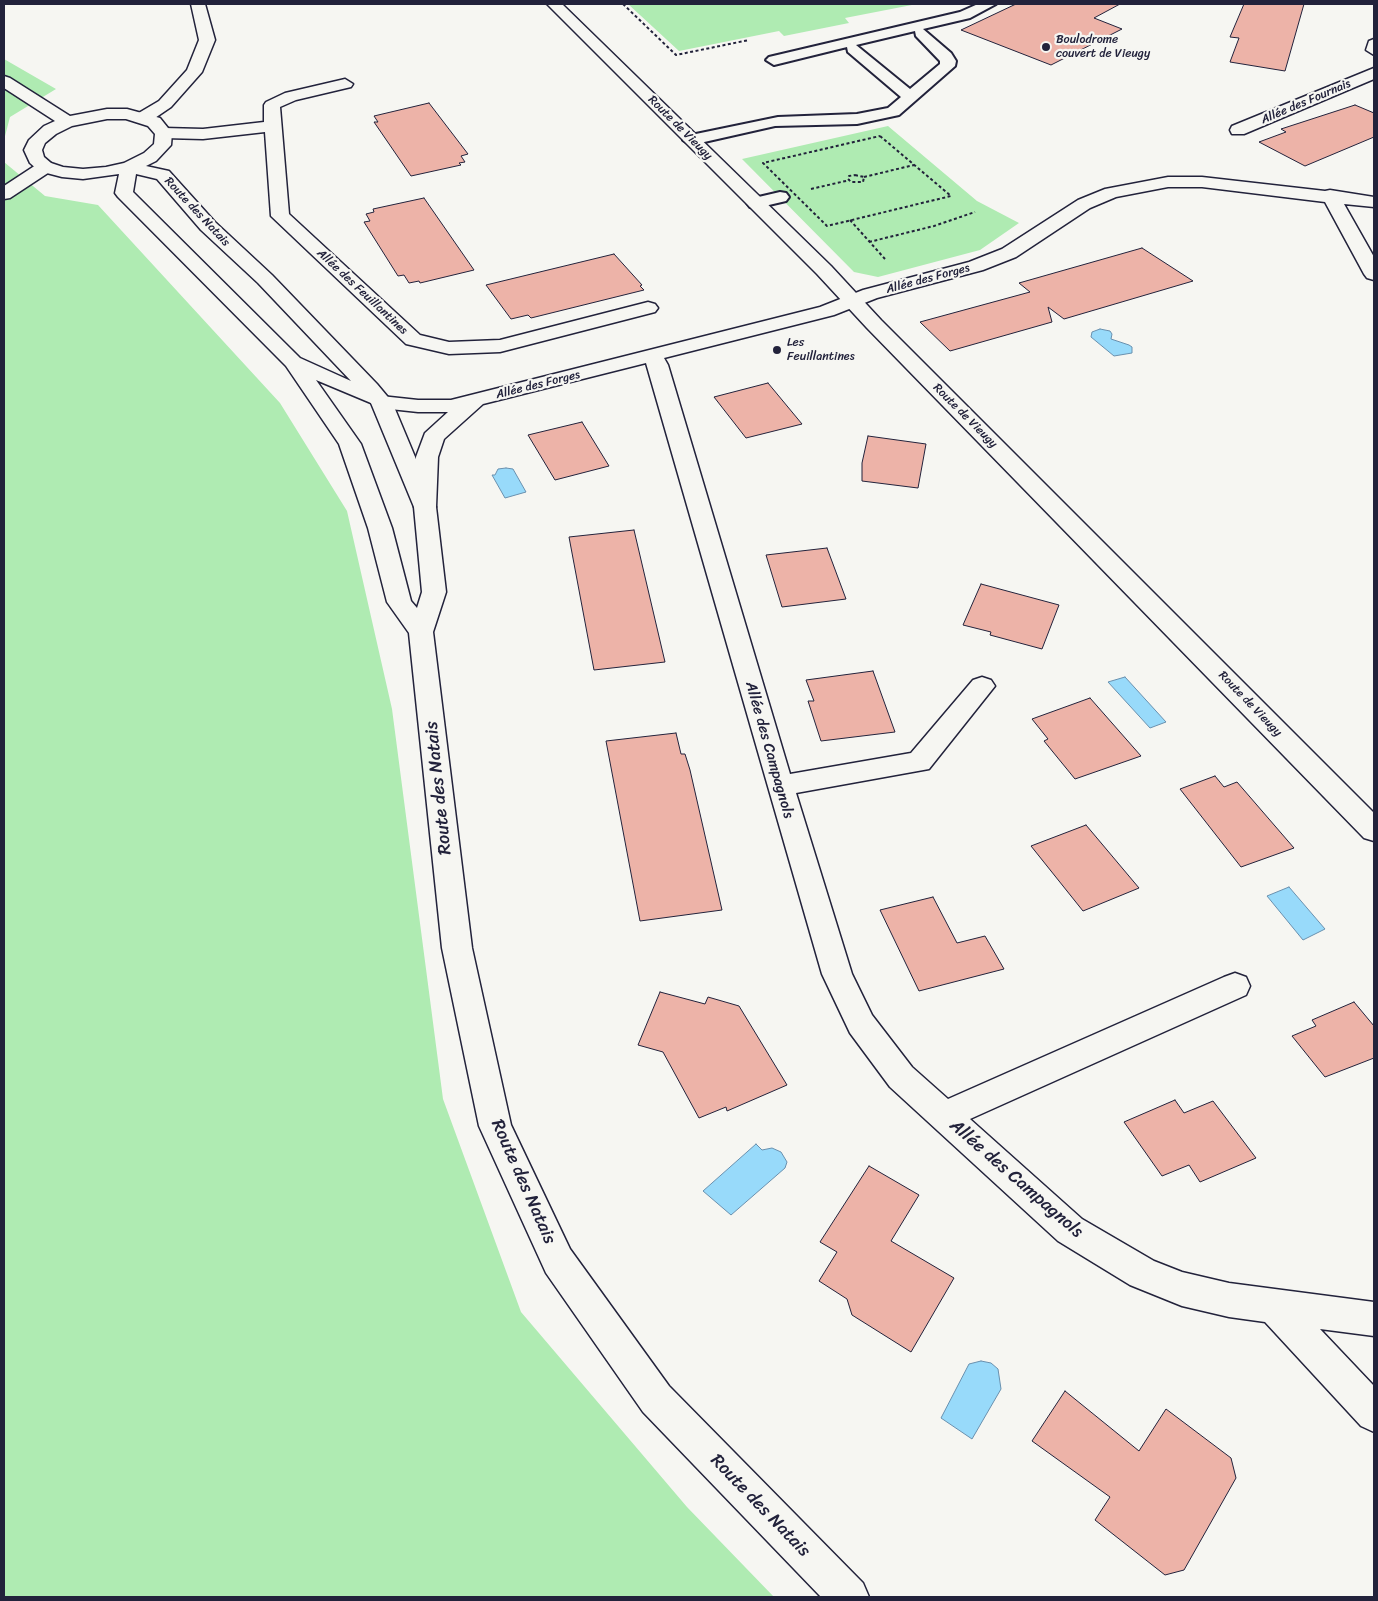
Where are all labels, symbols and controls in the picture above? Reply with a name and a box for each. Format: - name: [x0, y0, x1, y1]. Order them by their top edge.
- place label: Boulodrome couvert de Vieugy: [1056, 33, 1150, 61]
- marker: Boulodrome couvert de Vieugy: [1040, 41, 1052, 53]
- street label: Allée des Fournais: [1259, 77, 1353, 127]
- street label: Route de Vieugy: [645, 93, 715, 163]
- street label: Route des Natais: [161, 174, 233, 250]
- street label: Allée des Feuillantines: [314, 246, 410, 338]
- street label: Allée des Forges: [885, 261, 971, 297]
- place label: Les Feuillantines: [787, 336, 855, 364]
- marker: Les Feuillantines: [771, 344, 783, 356]
- street label: Allée des Forges: [495, 368, 581, 402]
- street label: Route de Vieugy: [930, 381, 1000, 451]
- street label: Route de Vieugy: [1215, 668, 1285, 740]
- street label: Allée des Campagnols: [741, 680, 797, 820]
- street label: Route des Natais: [421, 720, 457, 856]
- street label: Allée des Campagnols: [945, 1115, 1087, 1243]
- street label: Route des Natais: [486, 1116, 560, 1248]
- street label: Route des Natais: [706, 1450, 814, 1562]

